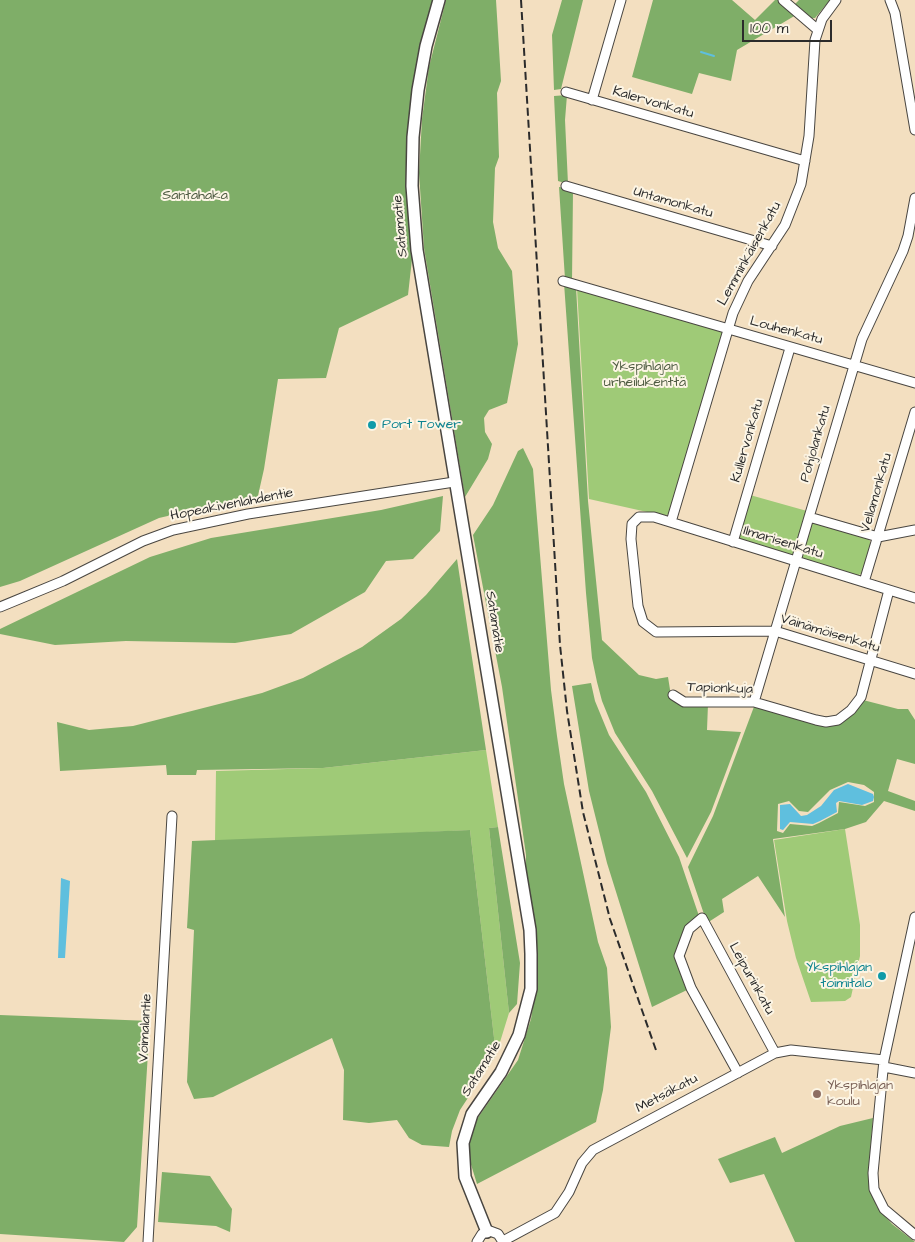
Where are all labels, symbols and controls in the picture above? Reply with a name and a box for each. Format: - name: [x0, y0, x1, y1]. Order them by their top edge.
- scale bar: [745, 10, 835, 42]
- text: 100 m: [750, 18, 789, 39]
- street label: Kalervonkatu: [610, 83, 696, 123]
- street label: Untamonkatu: [631, 184, 715, 222]
- park label: Santahaka: [162, 188, 228, 204]
- street label: Satamatie: [390, 194, 412, 258]
- street label: Lemminkäisenkatu: [715, 199, 785, 309]
- street label: Louhenkatu: [748, 313, 824, 349]
- park label: Ykspihlajan urheilukenttä: [604, 359, 686, 392]
- street label: Kullervonkatu: [728, 397, 768, 485]
- street label: Pohjolankatu: [797, 404, 835, 484]
- place label: Port Tower: [382, 417, 461, 433]
- marker: Port Tower: [366, 419, 378, 431]
- street label: Vellamonkatu: [858, 451, 896, 535]
- street label: Hopeakivenlahdentie: [169, 485, 295, 525]
- street label: Ilmarisenkatu: [741, 523, 825, 563]
- street label: Satamatie: [481, 590, 507, 654]
- street label: Väinämöisenkatu: [778, 611, 882, 657]
- street label: Tapionkuja: [687, 679, 753, 699]
- street label: Leipurinkatu: [724, 940, 778, 1018]
- place label: Ykspihlajan toimitalo: [806, 960, 872, 992]
- marker: Ykspihlajan toimitalo: [876, 970, 888, 982]
- street label: Voimalantie: [136, 993, 156, 1063]
- street label: Satamatie: [458, 1038, 506, 1100]
- street label: Metsäkatu: [633, 1071, 701, 1117]
- place label: Ykspihlajan koulu: [827, 1078, 893, 1110]
- marker: Ykspihlajan koulu: [811, 1088, 823, 1100]

